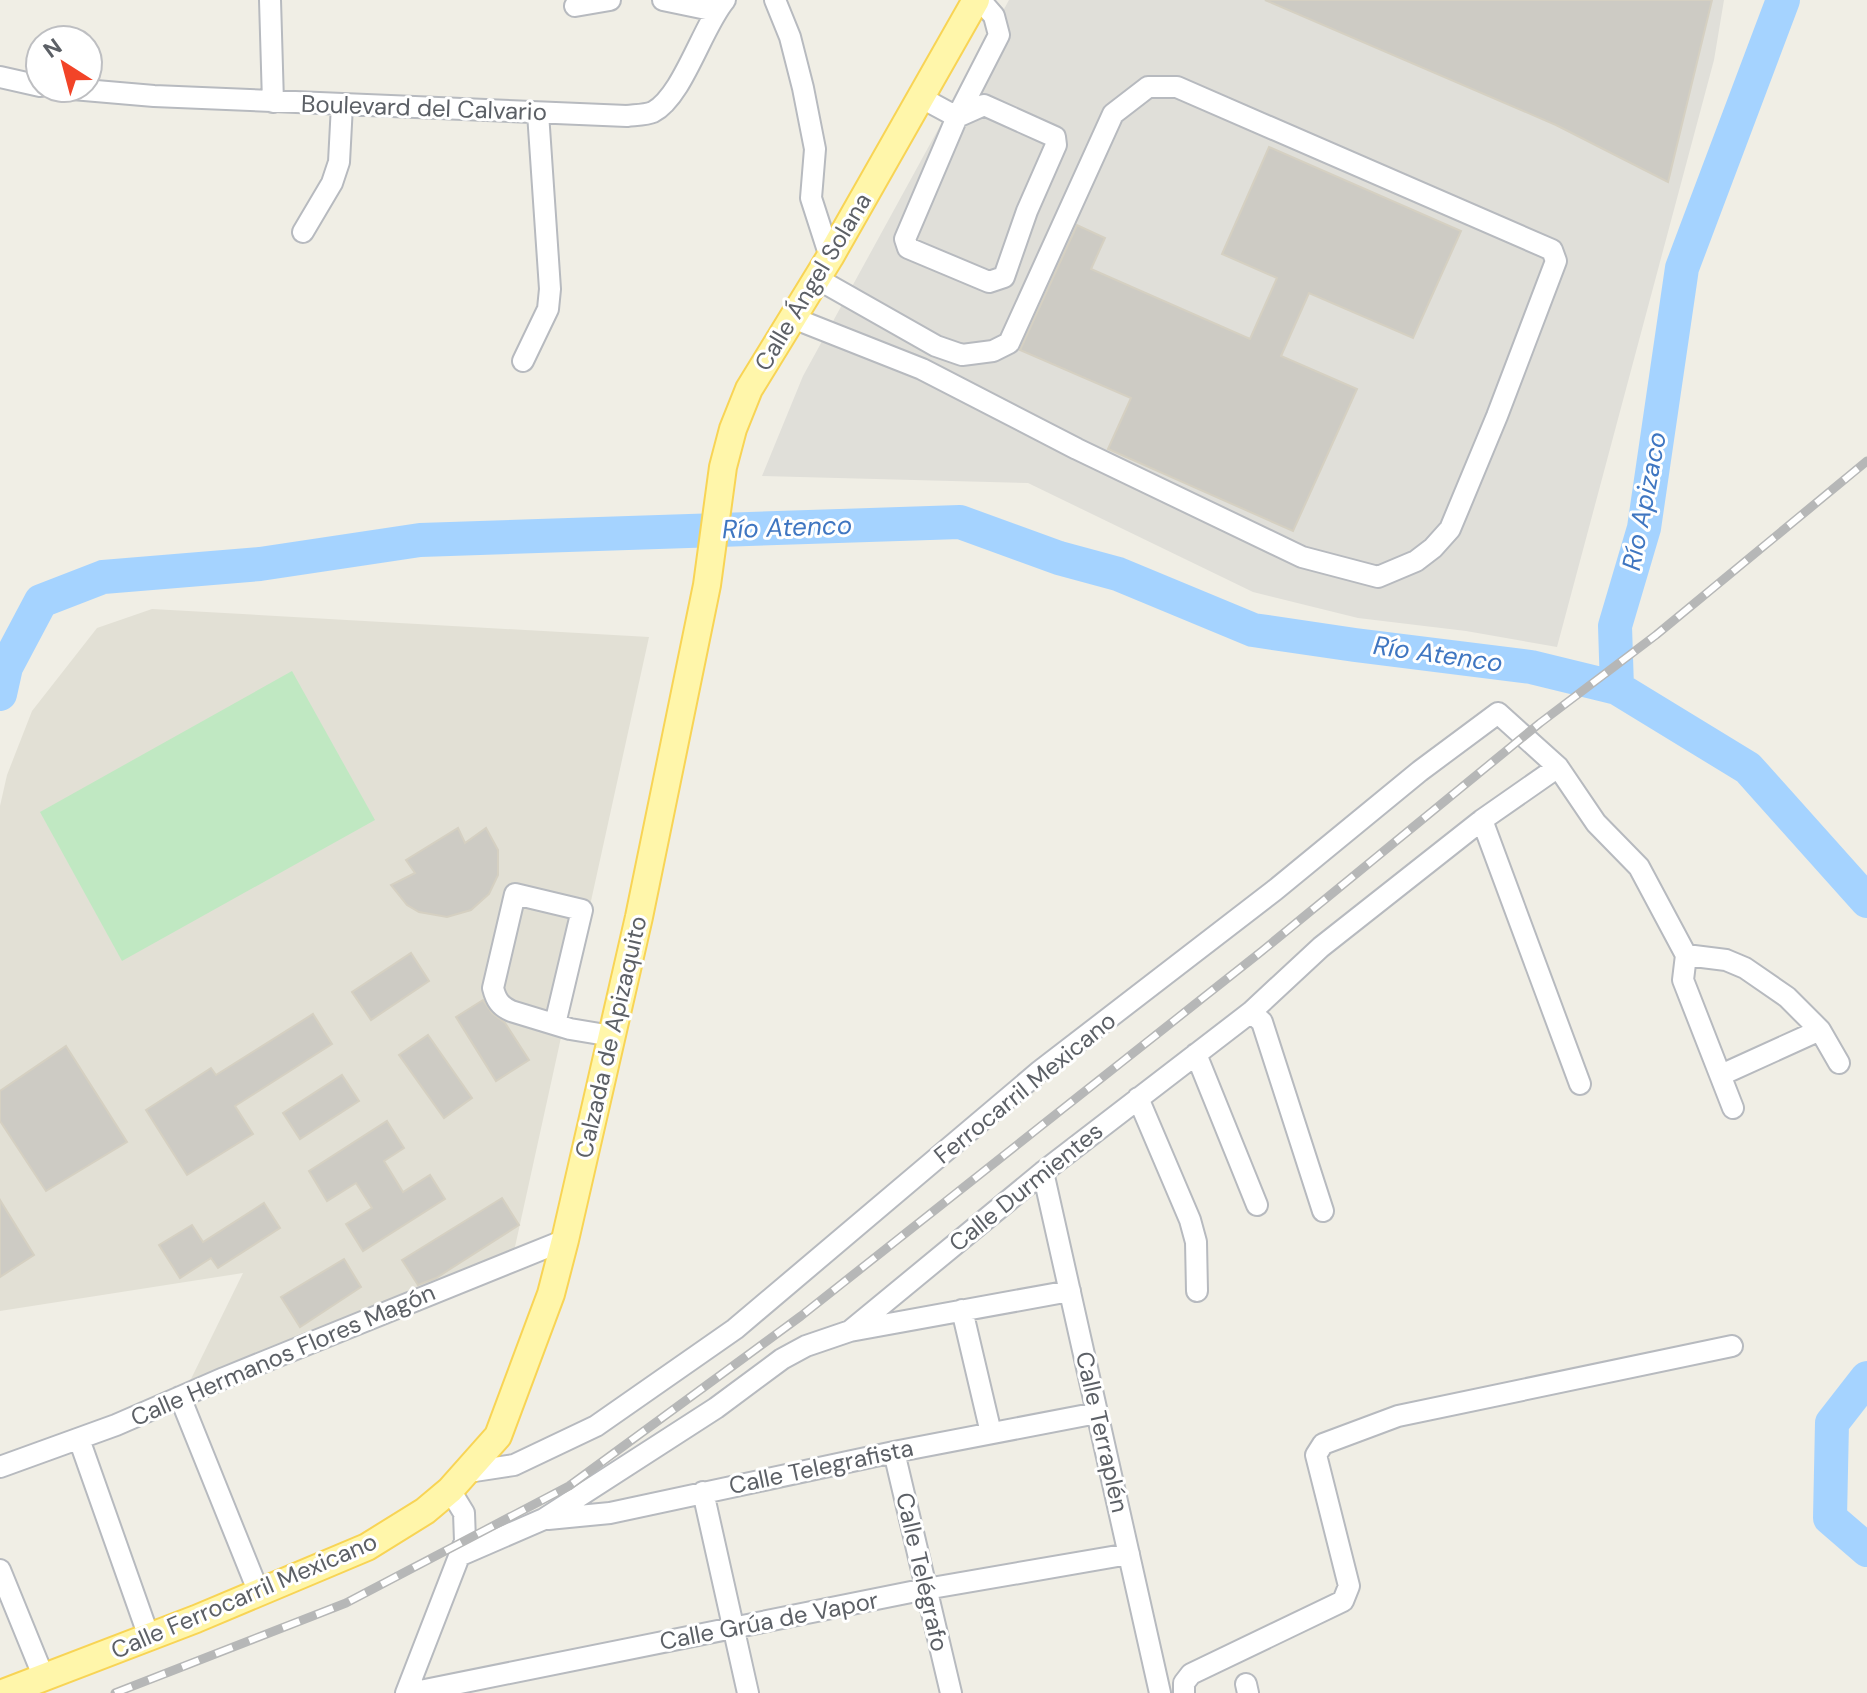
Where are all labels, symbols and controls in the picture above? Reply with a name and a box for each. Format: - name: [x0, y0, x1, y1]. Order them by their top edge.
- north arrow: [24, 24, 104, 104]
- text: N: [38, 32, 68, 65]
- street label: Boulevard del Calvario: [301, 88, 547, 127]
- street label: Calle Ángel Solana: [747, 187, 878, 376]
- water label: Río Apizaco: [1614, 429, 1674, 573]
- water label: Río Atenco: [721, 508, 853, 546]
- water label: Río Atenco: [1371, 628, 1505, 680]
- street label: Calzada de Apizaquito: [568, 913, 653, 1161]
- street label: Ferrocarril Mexicano: [927, 1005, 1122, 1171]
- street label: Calle Durmientes: [942, 1115, 1109, 1258]
- street label: Calle Hermanos Flores Magón: [126, 1276, 440, 1433]
- street label: Calle Terraplén: [1069, 1348, 1136, 1516]
- street label: Calle Telegrafista: [726, 1432, 916, 1501]
- street label: Calle Telégrafo: [889, 1489, 956, 1654]
- street label: Calle Ferrocarril Mexicano: [106, 1525, 382, 1666]
- street label: Calle Grúa de Vapor: [657, 1584, 881, 1657]

